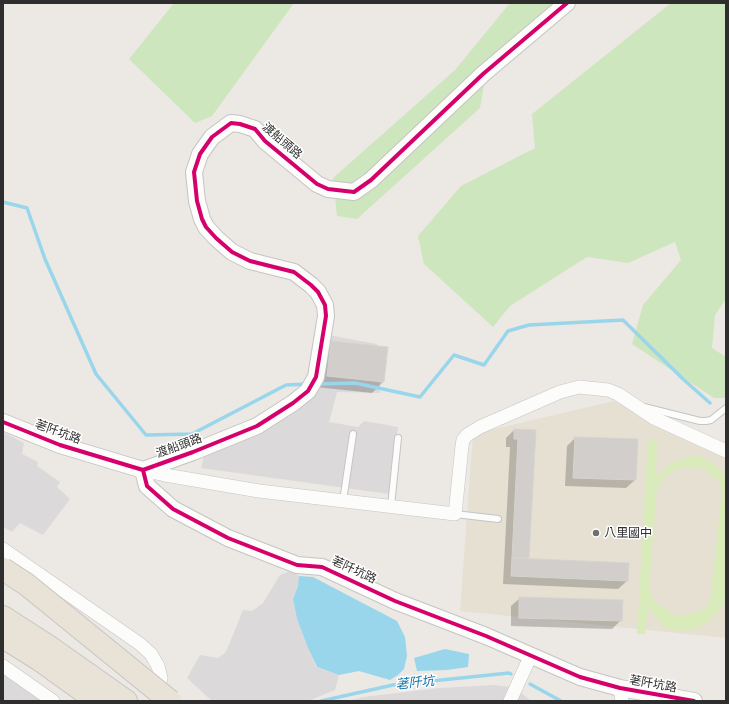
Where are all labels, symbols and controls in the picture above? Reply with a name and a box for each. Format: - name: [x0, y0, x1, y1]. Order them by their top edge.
- street label: 渡船頭路: [259, 120, 305, 162]
- street label: 荖阡坑路: [33, 417, 83, 447]
- street label: 渡船頭路: [154, 431, 204, 461]
- place label: 八里國中: [604, 526, 652, 540]
- marker: 八里國中: [591, 528, 601, 538]
- street label: 荖阡坑路: [329, 553, 379, 587]
- water label: 荖阡坑: [395, 673, 435, 693]
- street label: 荖阡坑路: [628, 673, 678, 695]

